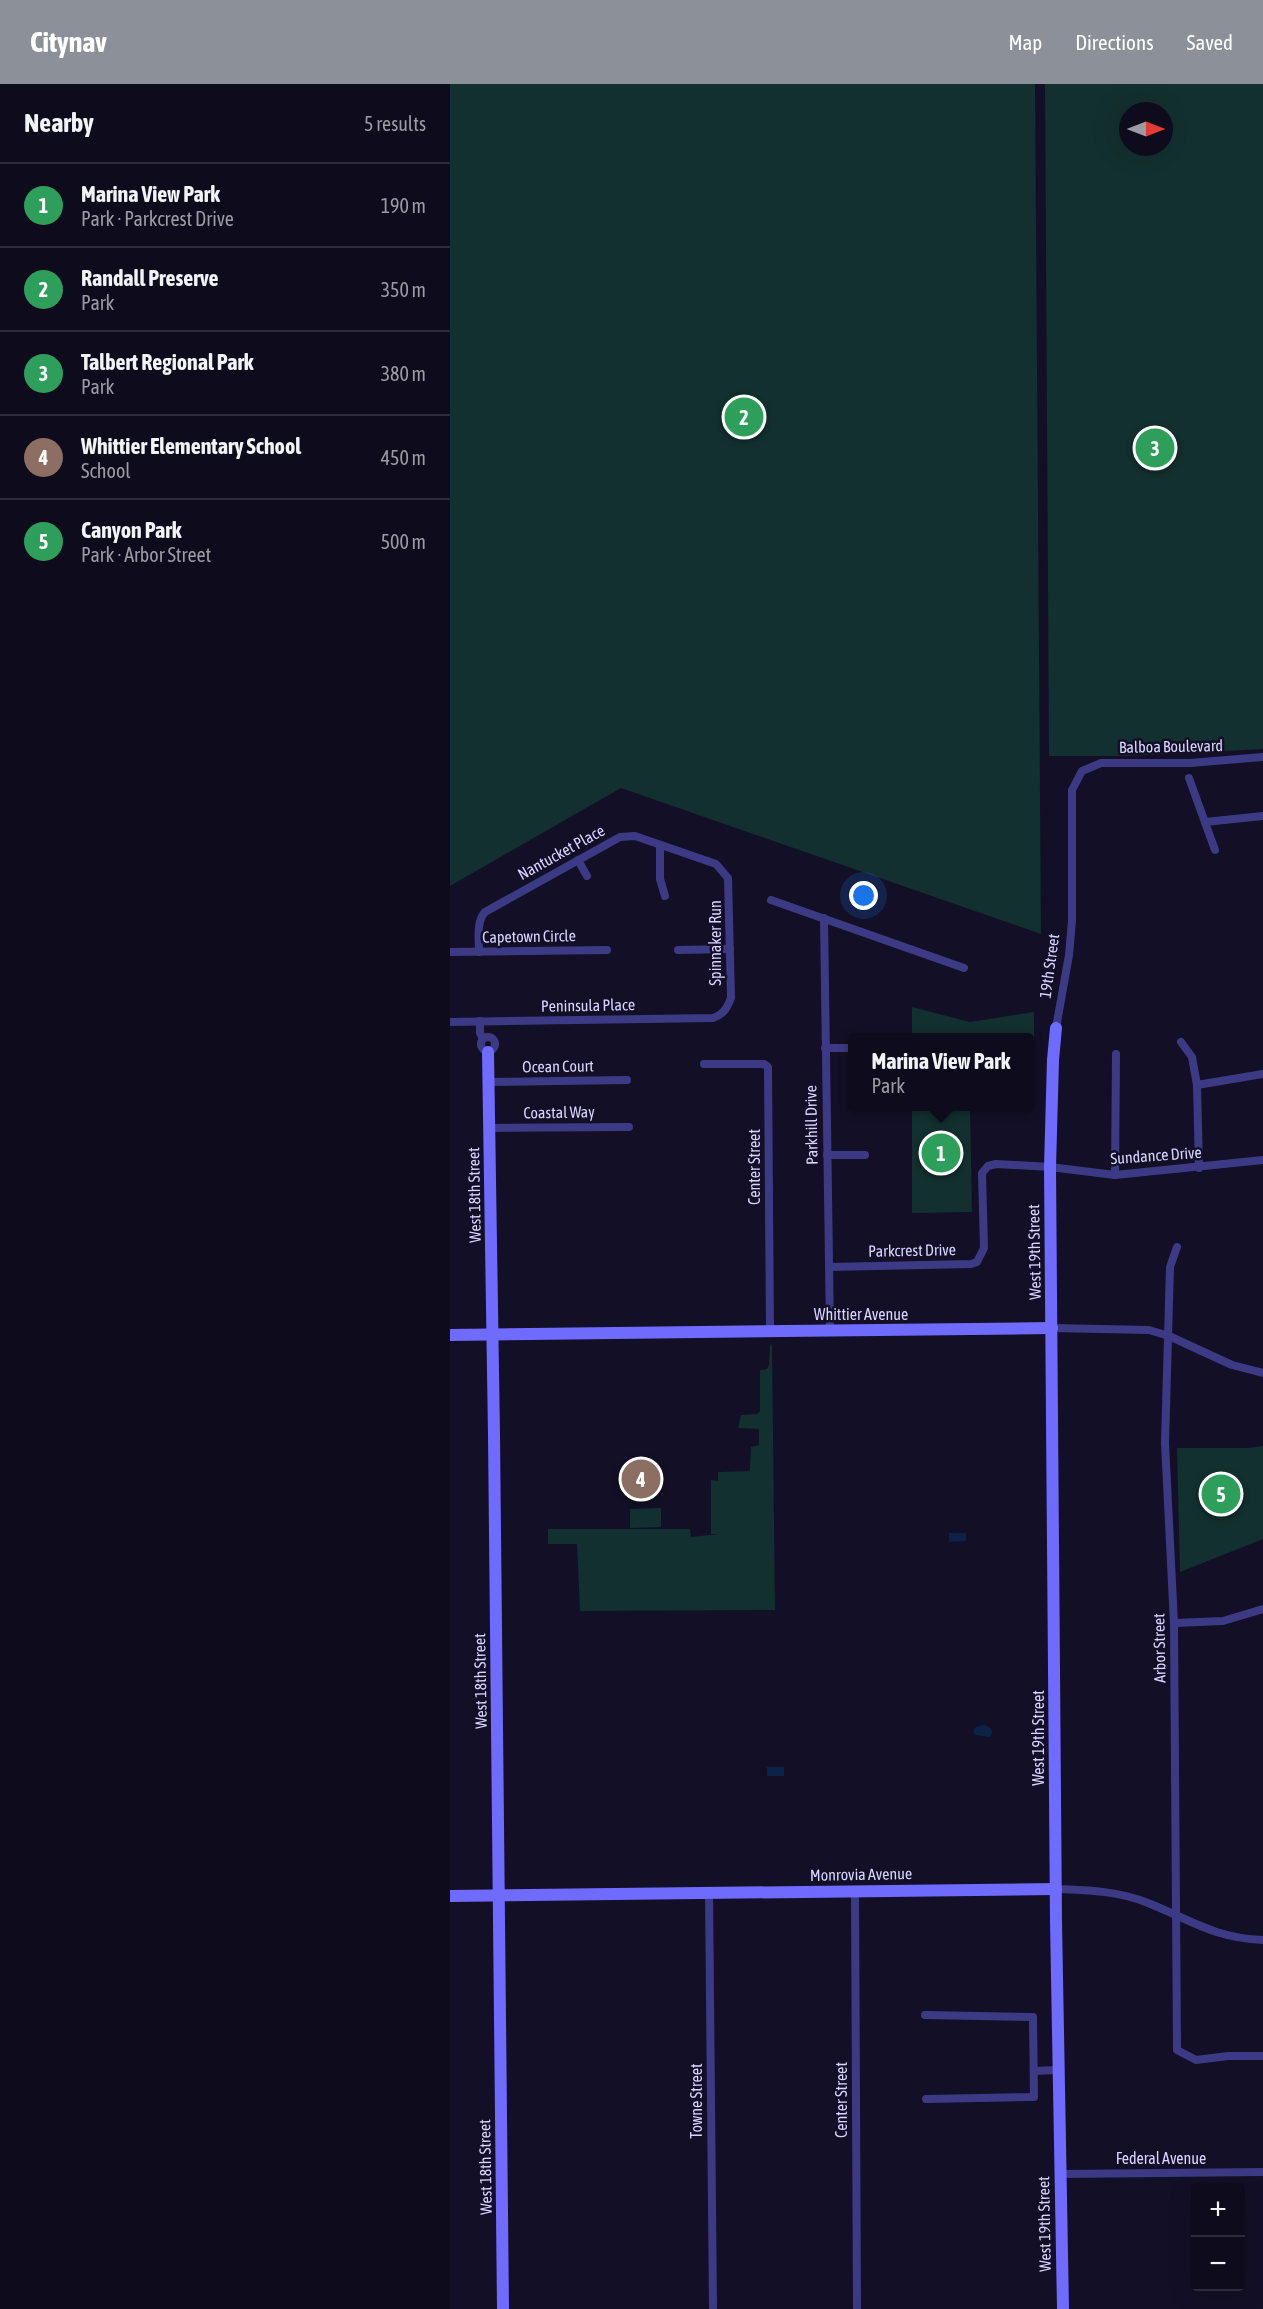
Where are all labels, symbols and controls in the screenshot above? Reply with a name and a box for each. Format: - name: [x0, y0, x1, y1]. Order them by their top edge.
- text: Citynav: [30, 26, 107, 58]
- text: Map: [1008, 30, 1042, 54]
- text: Directions: [1075, 30, 1154, 54]
- text: Saved: [1187, 30, 1233, 54]
- north arrow: [1119, 102, 1173, 156]
- text: Nearby: [24, 108, 94, 138]
- text: 5 results: [364, 112, 426, 135]
- text: Marina View Park: [81, 181, 220, 207]
- text: 1: [39, 194, 48, 217]
- text: 190 m: [381, 194, 426, 217]
- text: Park · Parkcrest Drive: [81, 207, 234, 230]
- text: Randall Preserve: [81, 265, 219, 291]
- text: 2: [39, 278, 48, 301]
- text: 350 m: [381, 278, 426, 301]
- text: Park: [81, 291, 114, 314]
- text: Talbert Regional Park: [81, 349, 254, 375]
- text: 3: [39, 362, 48, 385]
- text: 380 m: [381, 362, 426, 385]
- text: Park: [81, 375, 114, 398]
- pin: 2: [724, 394, 764, 440]
- pin: 3: [1136, 426, 1174, 470]
- text: Whittier Elementary School: [81, 433, 301, 459]
- text: 4: [39, 446, 48, 469]
- text: 450 m: [381, 446, 426, 469]
- text: School: [81, 459, 131, 482]
- text: Canyon Park: [81, 517, 181, 543]
- text: 5: [39, 530, 48, 553]
- text: 500 m: [381, 530, 426, 553]
- text: Park · Arbor Street: [81, 543, 211, 566]
- street label: Balboa Boulevard: [1119, 736, 1223, 756]
- street label: Nantucket Place: [514, 821, 608, 883]
- your location: [849, 881, 878, 910]
- street label: Spinnaker Run: [706, 900, 725, 986]
- street label: Capetown Circle: [482, 926, 576, 947]
- street label: 19th Street: [1036, 932, 1062, 999]
- street label: Peninsula Place: [541, 995, 635, 1015]
- popup: [848, 1033, 1034, 1111]
- text: Marina View Park: [872, 1048, 1010, 1074]
- street label: Ocean Court: [522, 1056, 594, 1076]
- text: Park: [872, 1074, 905, 1097]
- street label: Parkhill Drive: [801, 1085, 821, 1165]
- street label: Coastal Way: [523, 1102, 595, 1123]
- street label: Center Street: [745, 1129, 763, 1205]
- pin: 1: [922, 1130, 960, 1176]
- street label: Sundance Drive: [1110, 1143, 1202, 1167]
- street label: West 18th Street: [464, 1147, 484, 1243]
- street label: West 19th Street: [1024, 1204, 1044, 1300]
- street label: Parkcrest Drive: [868, 1240, 956, 1260]
- street label: Whittier Avenue: [814, 1305, 908, 1323]
- pin: 4: [622, 1456, 660, 1502]
- pin: 5: [1202, 1472, 1240, 1516]
- street label: Arbor Street: [1149, 1613, 1169, 1683]
- street label: West 18th Street: [470, 1633, 490, 1729]
- street label: West 19th Street: [1029, 1690, 1047, 1786]
- street label: Monrovia Avenue: [810, 1864, 912, 1884]
- street label: Center Street: [832, 2062, 850, 2138]
- street label: Towne Street: [687, 2063, 705, 2139]
- street label: West 18th Street: [475, 2119, 495, 2215]
- street label: Federal Avenue: [1116, 2149, 1206, 2167]
- street label: West 19th Street: [1034, 2176, 1054, 2272]
- map controls: [1191, 2183, 1245, 2291]
- button: +: [1191, 2183, 1245, 2237]
- button: −: [1191, 2237, 1245, 2291]

